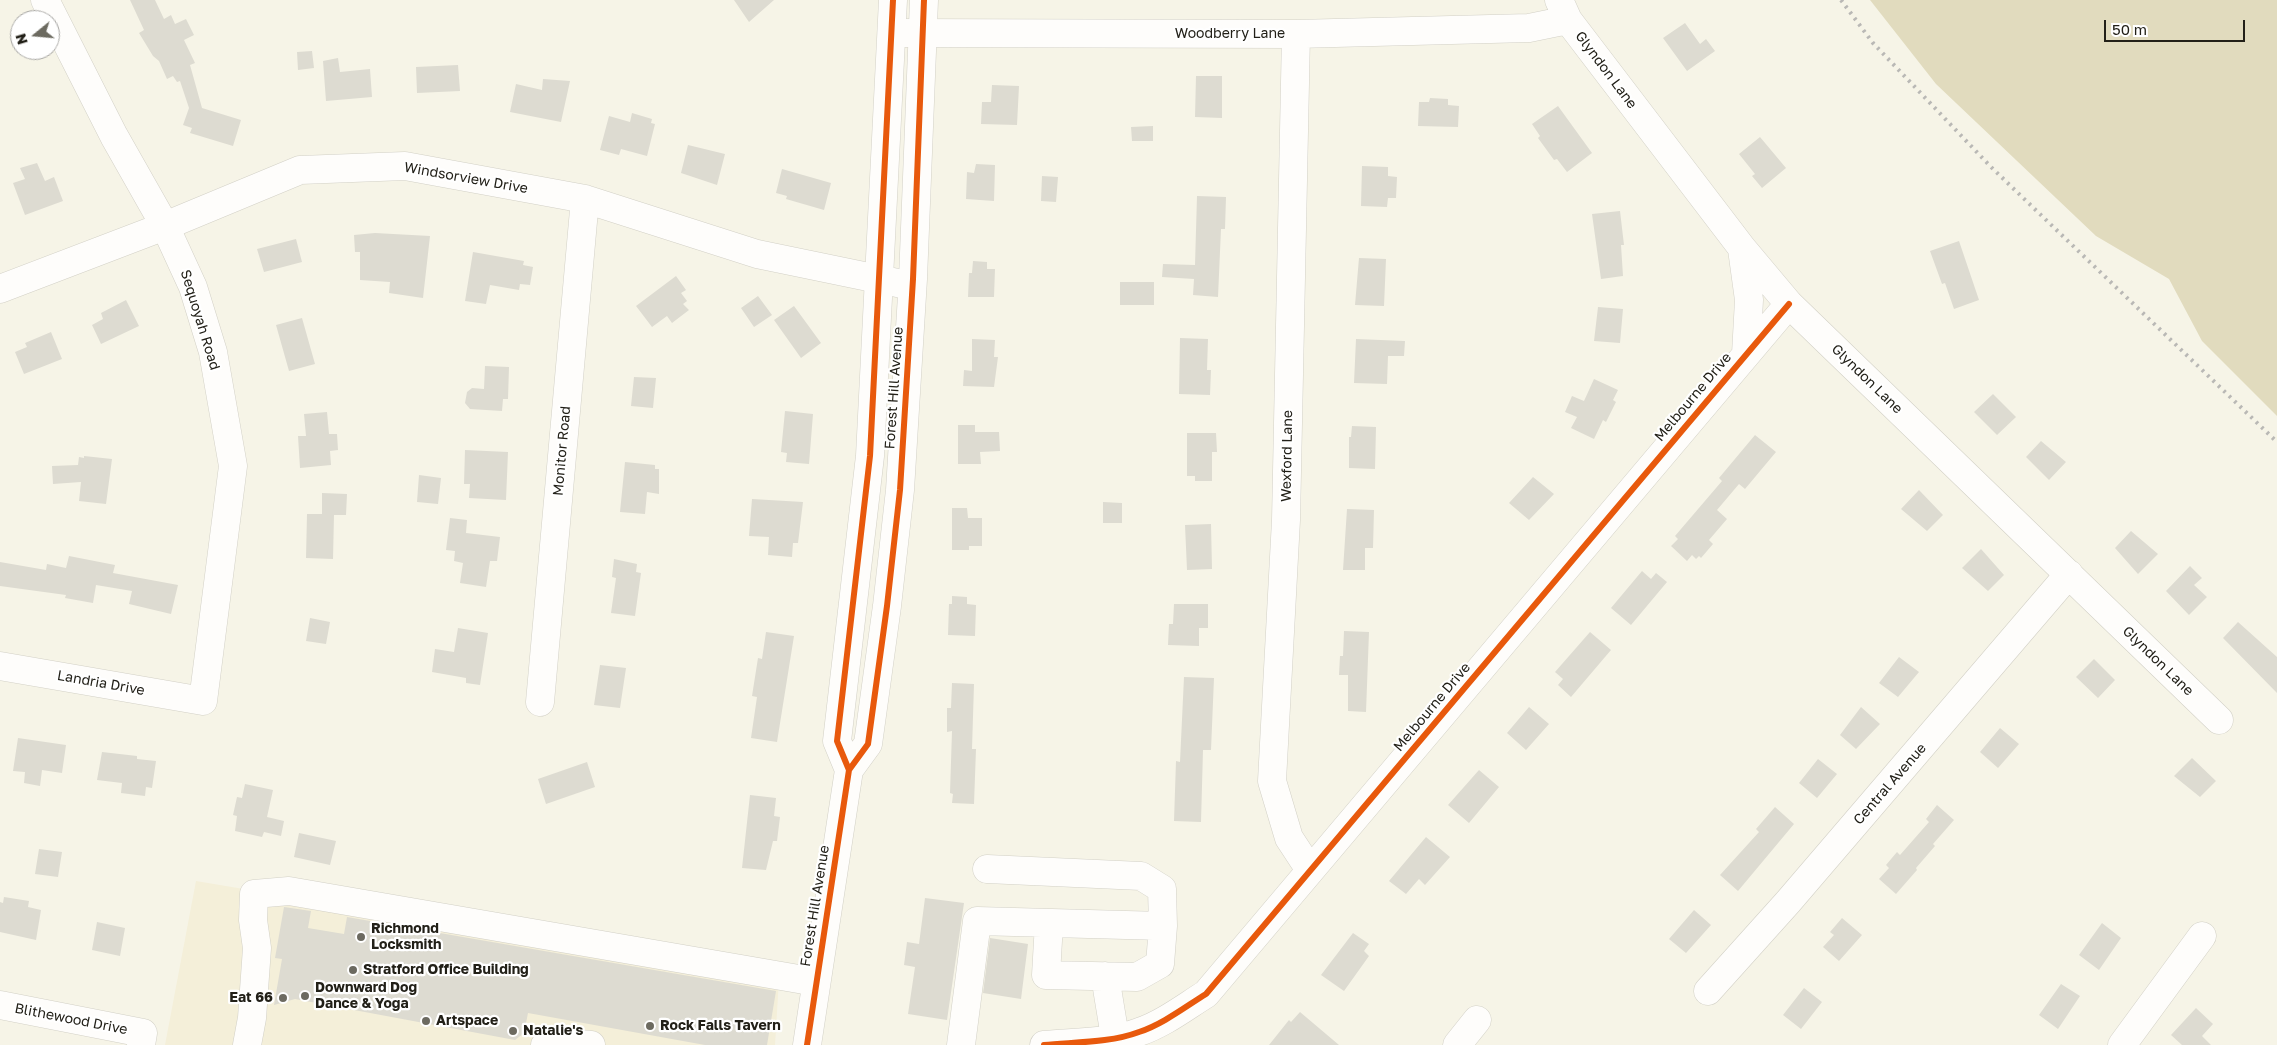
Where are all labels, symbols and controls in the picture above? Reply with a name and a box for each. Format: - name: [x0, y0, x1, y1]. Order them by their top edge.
- north arrow: [10, 10, 60, 60]
- scale bar: [2107, 10, 2248, 42]
- text: 50 m: [2112, 20, 2147, 38]
- street label: Woodberry Lane: [1175, 26, 1285, 42]
- street label: Glyndon Lane: [1571, 28, 1641, 112]
- text: N: [11, 32, 31, 47]
- street label: Windsorview Drive: [403, 159, 529, 197]
- street label: Sequoyah Road: [177, 268, 223, 372]
- street label: Forest Hill Avenue: [881, 326, 907, 450]
- street label: Glyndon Lane: [1828, 341, 1906, 417]
- street label: Melbourne Drive: [1651, 349, 1735, 445]
- street label: Monitor Road: [550, 405, 574, 497]
- street label: Wexford Lane: [1278, 410, 1296, 502]
- street label: Glyndon Lane: [2119, 623, 2197, 699]
- street label: Melbourne Drive: [1390, 659, 1474, 755]
- street label: Landria Drive: [56, 667, 146, 699]
- street label: Central Avenue: [1850, 740, 1930, 828]
- street label: Forest Hill Avenue: [797, 844, 833, 968]
- place label: Richmond Locksmith: [371, 921, 441, 954]
- marker: Richmond Locksmith: [355, 931, 367, 943]
- place label: Stratford Office Building: [363, 962, 529, 978]
- marker: Stratford Office Building: [347, 964, 359, 976]
- place label: Downward Dog Dance & Yoga: [315, 980, 417, 1012]
- place label: Eat 66: [229, 990, 273, 1006]
- marker: Downward Dog Dance & Yoga: [299, 990, 311, 1002]
- marker: Eat 66: [277, 992, 289, 1004]
- street label: Blithewood Drive: [13, 1000, 129, 1038]
- place label: Artspace: [436, 1013, 498, 1029]
- marker: Artspace: [420, 1015, 432, 1027]
- place label: Rock Falls Tavern: [660, 1018, 781, 1034]
- marker: Rock Falls Tavern: [644, 1020, 656, 1032]
- place label: Natalie's: [523, 1023, 583, 1039]
- marker: Natalie's: [507, 1025, 519, 1037]

